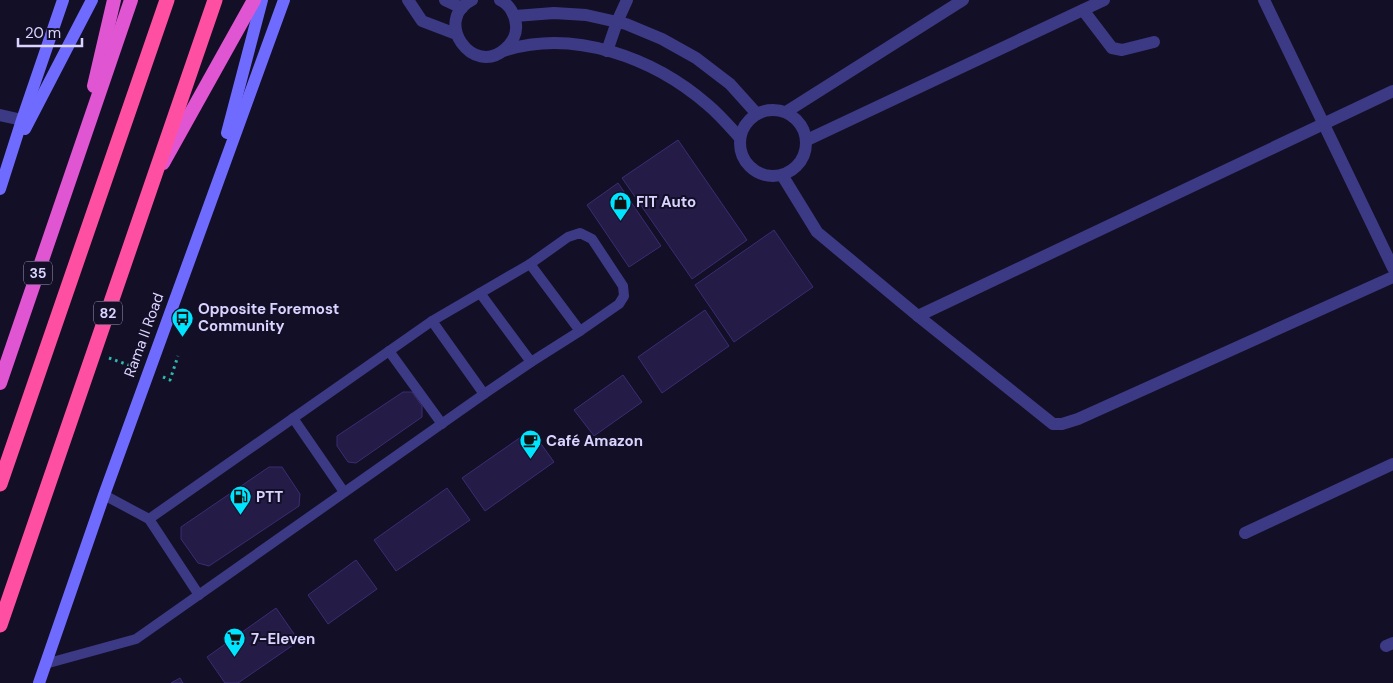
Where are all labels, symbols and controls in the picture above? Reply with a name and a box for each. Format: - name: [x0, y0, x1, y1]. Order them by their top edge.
- scale bar: [18, 15, 81, 47]
- text: 20 m: [25, 23, 61, 43]
- shop icon: FIT Auto: [608, 190, 632, 221]
- place label: FIT Auto: [636, 192, 696, 212]
- road number: 35: [24, 262, 52, 284]
- street label: Rama II Road: [120, 290, 168, 380]
- place label: Opposite Foremost Community: [198, 299, 339, 336]
- road number: 82: [94, 302, 122, 324]
- bus stop icon: Opposite Foremost Community: [170, 306, 194, 337]
- cafe icon: Café Amazon: [518, 429, 542, 460]
- place label: Café Amazon: [546, 431, 643, 451]
- fuel station icon: PTT: [228, 485, 252, 516]
- place label: PTT: [256, 487, 283, 507]
- supermarket icon: 7-Eleven: [223, 627, 247, 658]
- place label: 7-Eleven: [251, 629, 315, 649]

